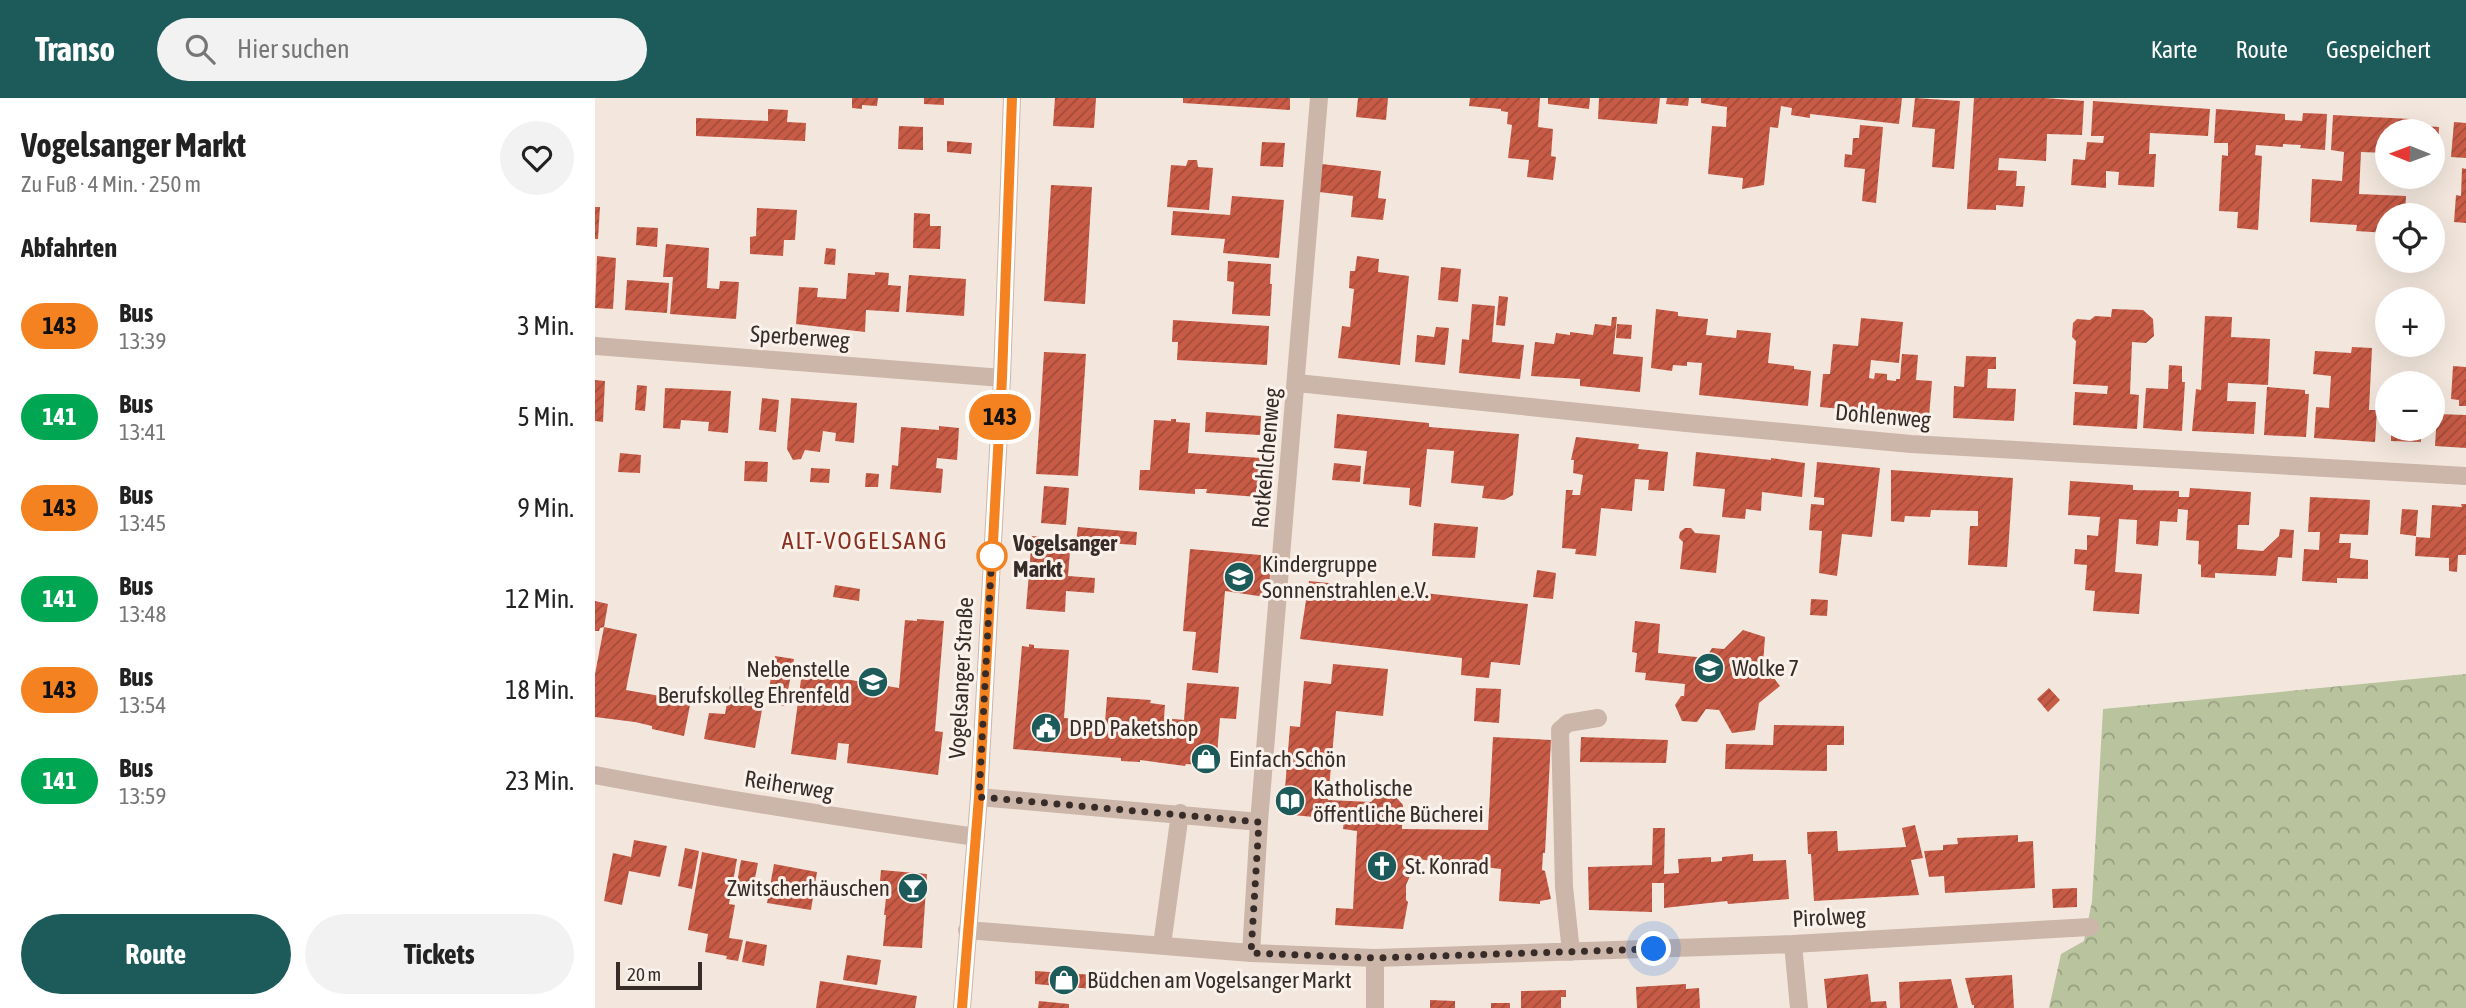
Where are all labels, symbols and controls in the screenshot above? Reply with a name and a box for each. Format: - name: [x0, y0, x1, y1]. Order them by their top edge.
- search box: [157, 18, 647, 81]
- text: Transo: [35, 30, 115, 68]
- icon: search: [181, 30, 219, 68]
- text: Hier suchen: [237, 34, 350, 64]
- text: Karte: [2151, 36, 2197, 63]
- text: Route: [2235, 36, 2288, 63]
- text: Gespeichert: [2326, 36, 2431, 63]
- north arrow: [2375, 119, 2445, 189]
- map controls: [2375, 119, 2445, 441]
- button: heart: [500, 121, 574, 195]
- text: Vogelsanger Markt: [21, 126, 246, 164]
- text: Zu Fuß · 4 Min. · 250 m: [21, 171, 201, 197]
- button: locate: [2375, 203, 2445, 273]
- text: Abfahrten: [21, 233, 117, 263]
- button: +: [2375, 287, 2445, 357]
- text: Bus: [119, 298, 153, 328]
- text: 3 Min.: [518, 311, 574, 341]
- text: 143: [43, 312, 76, 339]
- street label: Sperberweg: [749, 321, 851, 353]
- text: 13:39: [119, 328, 166, 354]
- button: −: [2375, 371, 2445, 441]
- street label: Rotkehlchenweg: [1247, 386, 1285, 529]
- text: Bus: [119, 389, 153, 419]
- line badge: 143: [960, 394, 1040, 440]
- street label: Dohlenweg: [1834, 399, 1932, 433]
- text: 5 Min.: [518, 402, 574, 432]
- text: 141: [43, 403, 76, 430]
- text: 143: [983, 403, 1017, 430]
- text: 13:41: [119, 419, 166, 445]
- text: Bus: [119, 480, 153, 510]
- text: 9 Min.: [518, 493, 574, 523]
- text: 143: [43, 494, 76, 521]
- text: 13:45: [119, 510, 166, 536]
- district label: ALT-VOGELSANG: [782, 527, 948, 554]
- place label: Vogelsanger Markt: [1012, 530, 1118, 582]
- marker: Vogelsanger Markt: [977, 541, 1007, 571]
- place label: Kindergruppe Sonnenstrahlen e.V.: [1262, 551, 1429, 603]
- school or university icon: Kindergruppe Sonnenstrahlen e.V.: [1222, 560, 1256, 594]
- text: Bus: [119, 571, 153, 601]
- text: 12 Min.: [505, 584, 574, 614]
- text: 141: [43, 585, 76, 612]
- street label: Vogelsanger Straße: [944, 597, 978, 759]
- text: 13:48: [119, 601, 166, 627]
- school or university icon: Wolke 7: [1692, 651, 1726, 685]
- place label: Wolke 7: [1732, 655, 1799, 681]
- place label: Nebenstelle Berufskolleg Ehrenfeld: [657, 656, 850, 708]
- text: Bus: [119, 662, 153, 692]
- school or university icon: Nebenstelle Berufskolleg Ehrenfeld: [856, 665, 890, 699]
- text: 18 Min.: [505, 675, 574, 705]
- text: 143: [43, 676, 76, 703]
- text: 13:54: [119, 692, 166, 718]
- public building icon: DPD Paketshop: [1029, 711, 1063, 745]
- place label: DPD Paketshop: [1069, 715, 1198, 741]
- shop icon: Einfach Schön: [1189, 742, 1223, 776]
- place label: Einfach Schön: [1229, 746, 1346, 772]
- text: Bus: [119, 753, 153, 783]
- street label: Reiherweg: [743, 765, 835, 805]
- text: 23 Min.: [505, 766, 574, 796]
- text: 141: [43, 767, 76, 794]
- place label: Katholische öffentliche Bücherei: [1313, 775, 1484, 827]
- text: 13:59: [119, 783, 166, 809]
- library icon: Katholische öffentliche Bücherei: [1273, 784, 1307, 818]
- church icon: St. Konrad: [1365, 849, 1399, 883]
- place label: St. Konrad: [1405, 853, 1489, 879]
- bar icon: Zwitscherhäuschen: [896, 871, 930, 905]
- place label: Zwitscherhäuschen: [727, 875, 890, 901]
- street label: Pirolweg: [1792, 902, 1866, 932]
- button: Route: [21, 914, 291, 994]
- button: Tickets: [305, 914, 574, 994]
- your location: [1636, 931, 1671, 966]
- scale bar: [616, 959, 702, 991]
- text: 20 m: [627, 963, 661, 985]
- shop icon: Büdchen am Vogelsanger Markt: [1047, 963, 1081, 997]
- place label: Büdchen am Vogelsanger Markt: [1087, 967, 1352, 993]

